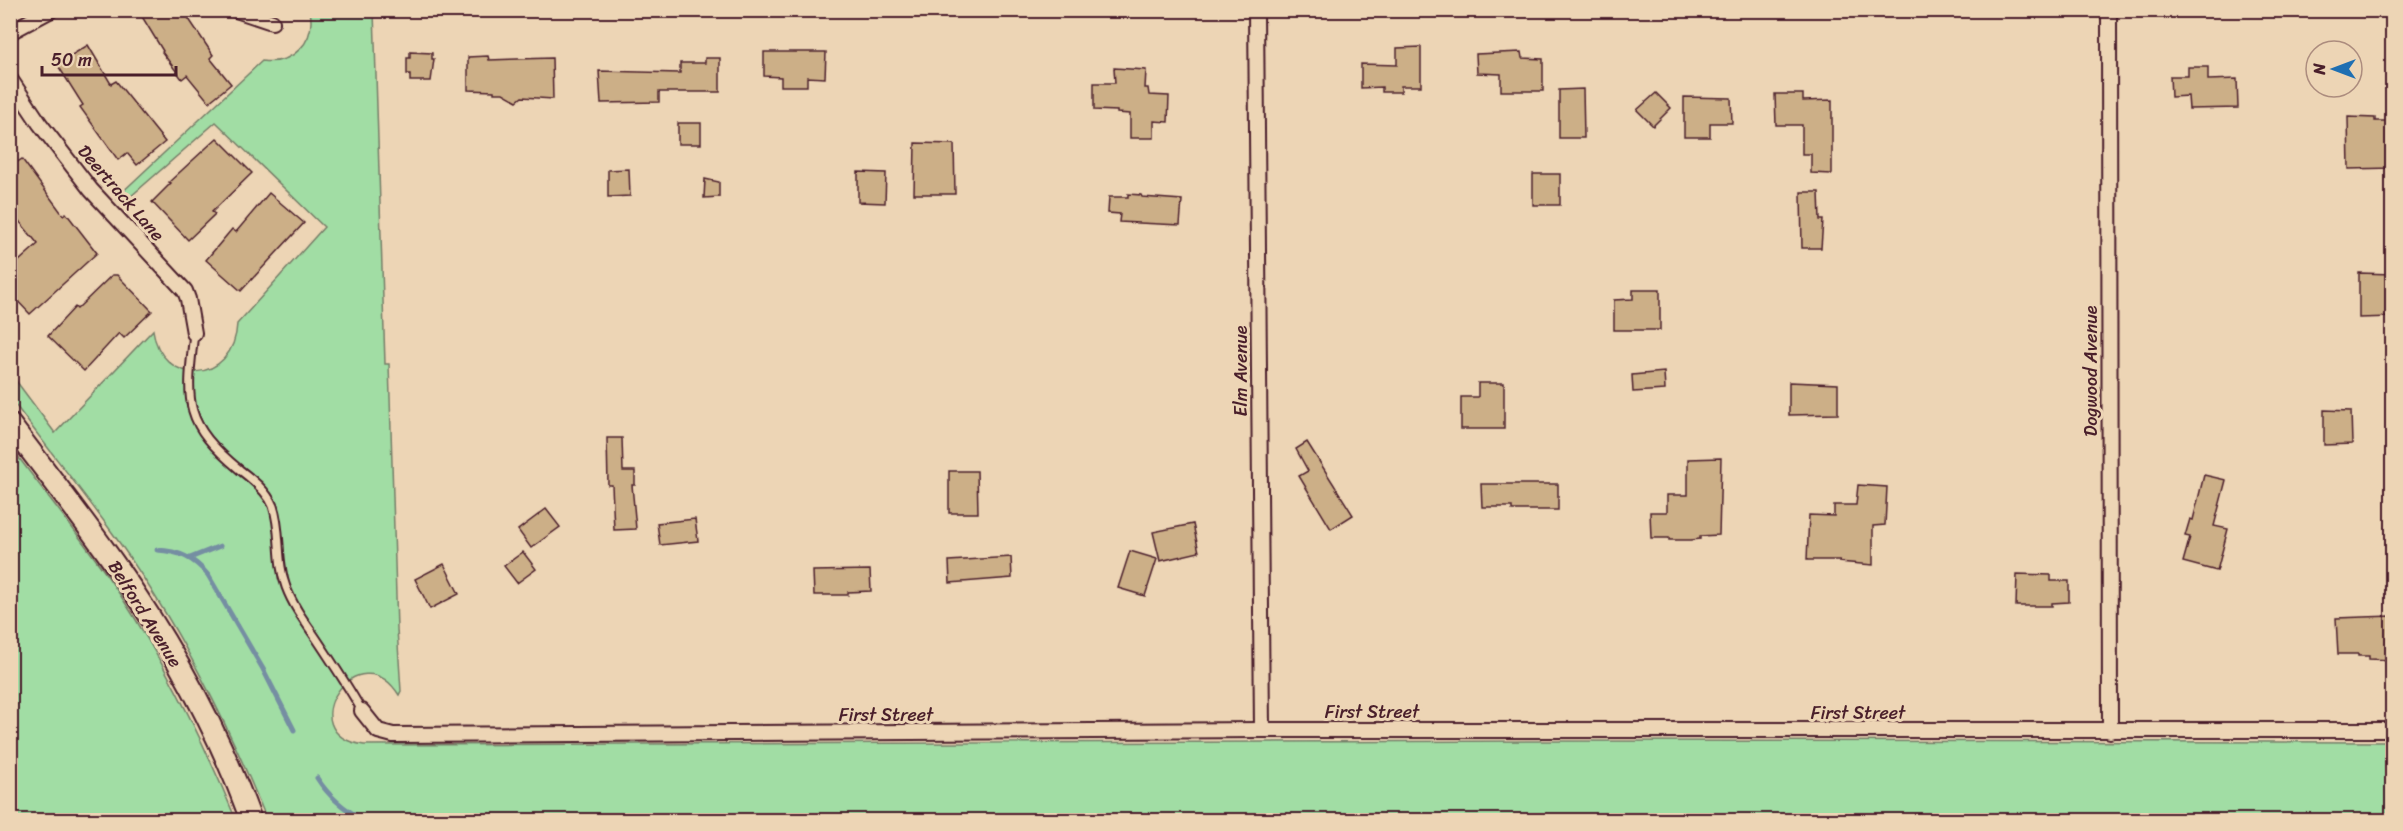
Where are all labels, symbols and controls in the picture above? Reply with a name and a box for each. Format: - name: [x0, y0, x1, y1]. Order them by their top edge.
- scale bar: [42, 39, 176, 77]
- north arrow: [2304, 39, 2364, 99]
- text: 50 m: [51, 44, 92, 76]
- text: N: [2305, 63, 2334, 76]
- street label: Deertrack Lane: [69, 137, 173, 249]
- street label: Dogwood Avenue: [2075, 305, 2107, 437]
- street label: Elm Avenue: [1225, 325, 1257, 416]
- street label: Belford Avenue: [99, 554, 191, 674]
- street label: First Street: [1325, 696, 1420, 728]
- street label: First Street: [1811, 697, 1906, 729]
- street label: First Street: [839, 699, 934, 731]

